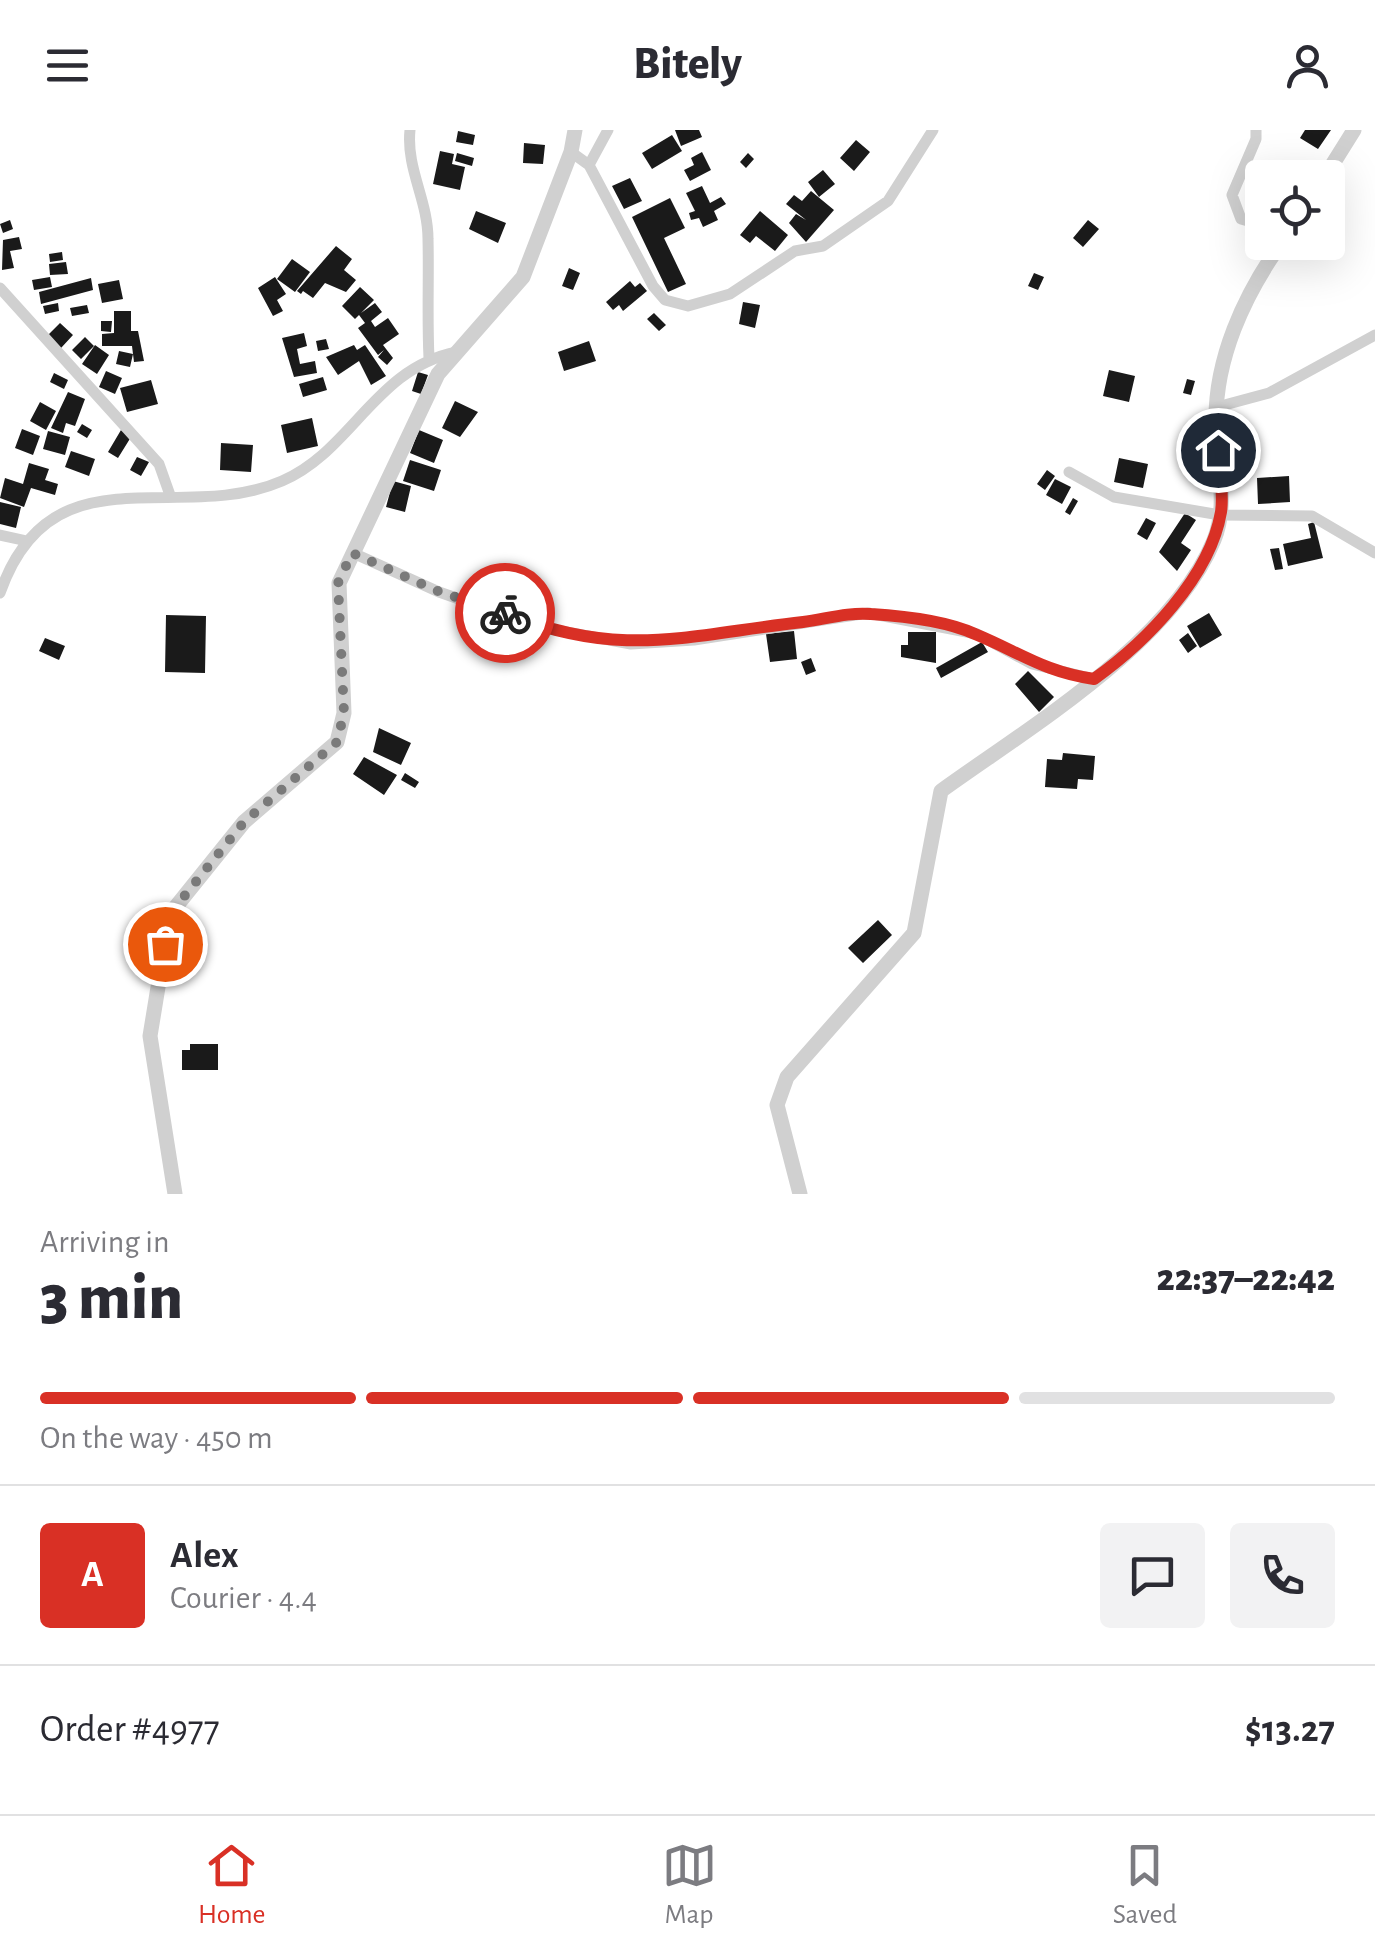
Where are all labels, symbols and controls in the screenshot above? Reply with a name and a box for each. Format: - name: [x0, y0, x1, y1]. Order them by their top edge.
- icon: menu: [40, 38, 95, 93]
- icon: person: [1280, 38, 1335, 93]
- text: Bitely: [633, 42, 742, 87]
- map controls: [1245, 160, 1345, 260]
- button: locate: [1245, 160, 1345, 260]
- pin: [1176, 408, 1261, 493]
- icon: home: [1191, 423, 1246, 478]
- courier: [455, 563, 555, 663]
- icon: bike: [478, 586, 533, 641]
- pin: [123, 902, 208, 987]
- icon: bag: [138, 917, 193, 972]
- text: Arriving in: [40, 1226, 169, 1258]
- text: 22:37–22:42: [1156, 1260, 1335, 1298]
- text: 3 min: [40, 1266, 183, 1331]
- text: On the way · 450 m: [40, 1422, 273, 1454]
- button: chat: [1100, 1523, 1205, 1628]
- button: phone: [1230, 1523, 1335, 1628]
- text: Alex: [170, 1537, 239, 1575]
- text: A: [81, 1556, 104, 1594]
- text: Courier · 4.4: [170, 1582, 317, 1614]
- text: Order #4977: [40, 1711, 220, 1749]
- text: $13.27: [1245, 1711, 1335, 1749]
- tab: Home: [198, 1838, 265, 1932]
- tab: Map: [662, 1838, 717, 1932]
- tab: Saved: [1113, 1838, 1177, 1932]

